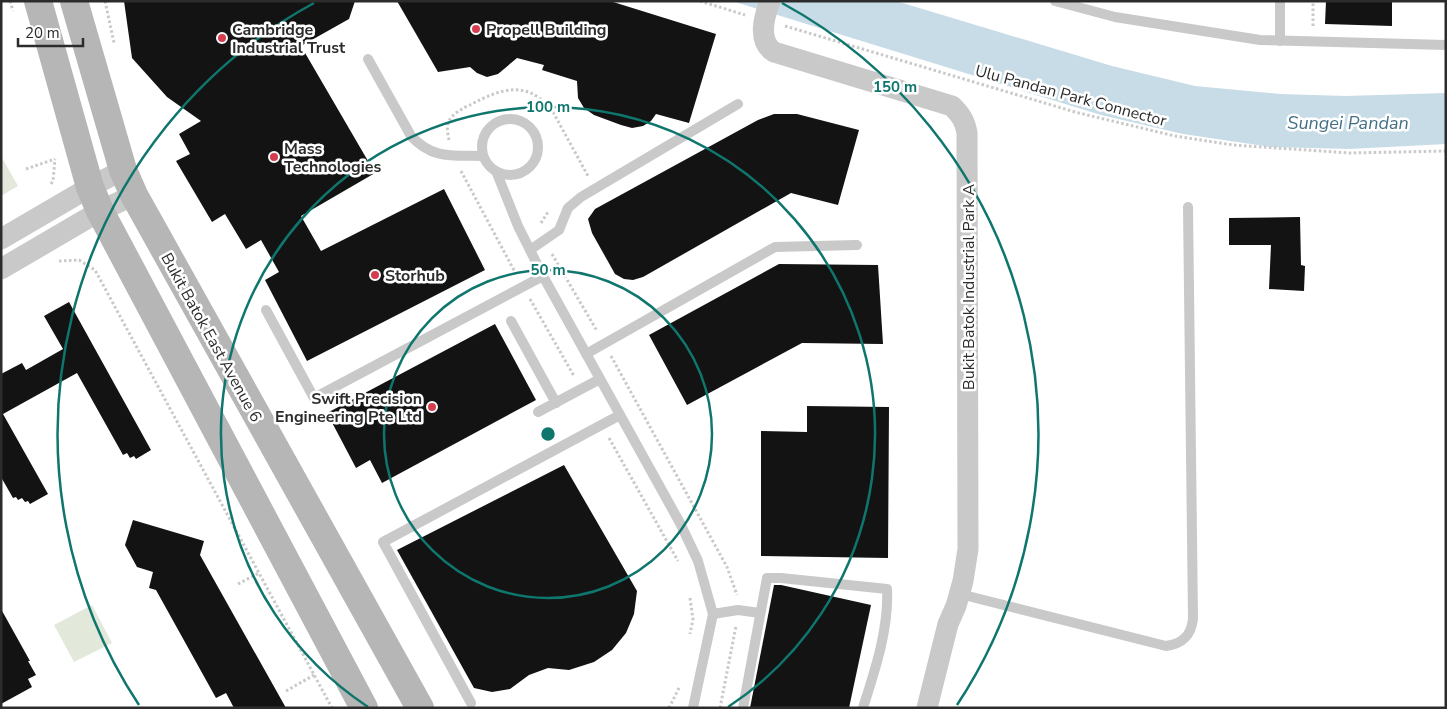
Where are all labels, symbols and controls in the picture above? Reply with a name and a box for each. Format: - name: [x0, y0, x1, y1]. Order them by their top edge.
- scale bar: [18, 15, 82, 47]
- place label: Cambridge Industrial Trust: [232, 19, 346, 59]
- place label: Propell Building: [486, 19, 607, 41]
- text: 20 m: [25, 23, 60, 43]
- marker: Propell Building: [470, 23, 482, 35]
- marker: Cambridge Industrial Trust: [216, 32, 228, 44]
- street label: Ulu Pandan Park Connector: [973, 60, 1169, 132]
- text: 150 m: [873, 77, 917, 97]
- text: 100 m: [526, 97, 570, 117]
- water label: Sungei Pandan: [1287, 111, 1409, 135]
- place label: Mass Technologies: [284, 138, 382, 178]
- marker: Mass Technologies: [268, 151, 280, 163]
- street label: Bukit Batok Industrial Park A: [958, 184, 980, 390]
- street label: Bukit Batok East Avenue 6: [155, 249, 267, 426]
- text: 50 m: [530, 260, 566, 280]
- place label: Storhub: [385, 265, 445, 287]
- marker: Storhub: [369, 269, 381, 281]
- place label: Swift Precision Engineering Pte Ltd: [275, 388, 422, 428]
- marker: Swift Precision Engineering Pte Ltd: [426, 401, 438, 413]
- centre of rings: [539, 425, 557, 443]

